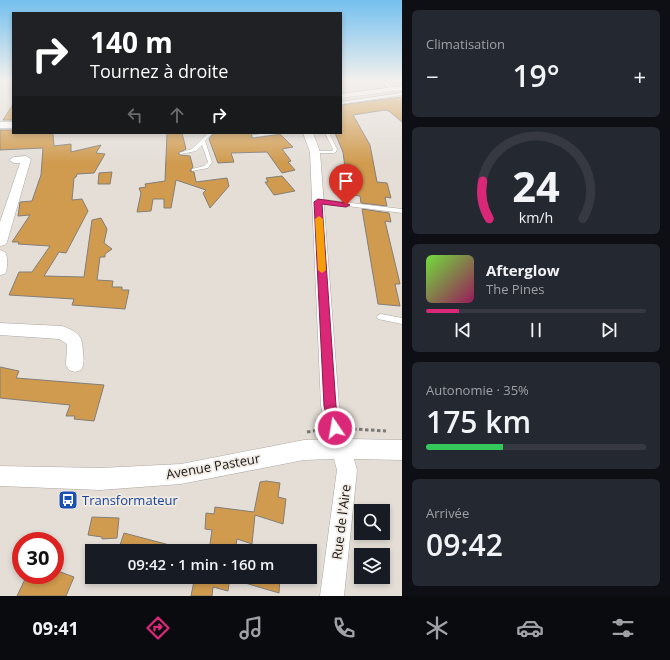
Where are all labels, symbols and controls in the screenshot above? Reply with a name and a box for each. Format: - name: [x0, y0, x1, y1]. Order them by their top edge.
- text: 140 m: [90, 23, 173, 61]
- icon: right: [24, 28, 76, 80]
- text: Climatisation: [426, 35, 505, 53]
- text: 19°: [512, 55, 560, 96]
- text: Tournez à droite: [90, 59, 228, 83]
- text: −: [426, 61, 439, 91]
- text: +: [633, 61, 646, 91]
- icon: left: [124, 104, 146, 126]
- icon: ahead: [166, 104, 188, 126]
- icon: right: [208, 104, 230, 126]
- text: 24: [512, 158, 560, 214]
- pin: [329, 164, 363, 205]
- icon: arrive: [335, 170, 357, 192]
- text: km/h: [519, 207, 553, 226]
- text: Afterglow: [486, 260, 560, 280]
- text: The Pines: [486, 280, 544, 298]
- icon: previous: [452, 319, 474, 341]
- icon: pause: [525, 319, 547, 341]
- icon: next: [598, 319, 620, 341]
- text: Autonomie · 35%: [426, 381, 529, 399]
- text: 175 km: [426, 401, 531, 442]
- position arrow: [314, 407, 356, 449]
- street label: Avenue Pasteur: [165, 449, 262, 483]
- street label: Rue de l'Aire: [327, 483, 355, 561]
- bus stop icon: Transformateur: [57, 489, 79, 511]
- place label: Transformateur: [82, 491, 179, 509]
- map controls: [354, 504, 390, 584]
- button: search: [354, 504, 390, 540]
- text: Arrivée: [426, 504, 469, 522]
- text: 09:42: [426, 524, 503, 565]
- speed limit sign: 30: [12, 532, 64, 584]
- button: layers: [354, 548, 390, 584]
- text: 09:42 · 1 min · 160 m: [128, 554, 274, 574]
- icon: directions: [144, 614, 172, 642]
- icon: music: [237, 614, 265, 642]
- icon: phone: [330, 614, 358, 642]
- icon: climate: [423, 614, 451, 642]
- icon: car: [516, 614, 544, 642]
- icon: filters: [609, 614, 637, 642]
- text: 09:41: [33, 616, 79, 640]

